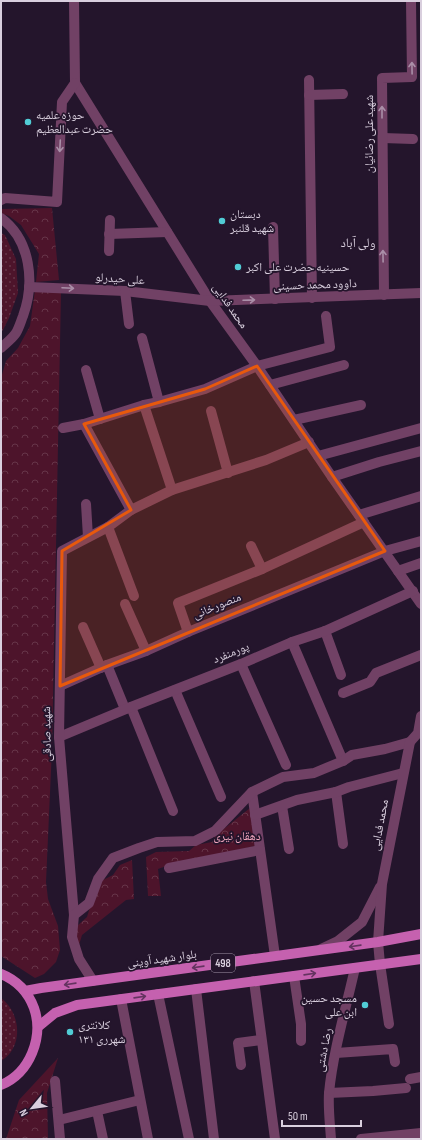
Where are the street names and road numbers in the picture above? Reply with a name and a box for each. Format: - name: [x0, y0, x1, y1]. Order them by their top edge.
- street label: شهید علی رضائیان: [362, 95, 377, 173]
- street label: علی حیدرلو: [95, 270, 145, 288]
- street label: داوود محمد حسینی: [273, 276, 357, 294]
- street label: محمد فدایی: [209, 280, 251, 332]
- street label: منصورخانی: [191, 590, 243, 622]
- street label: پورمنفرد: [211, 639, 252, 667]
- street label: شهید صادقی: [39, 706, 55, 762]
- street label: محمد فدایی: [368, 798, 392, 852]
- street label: بلوار شهید آوینی: [126, 947, 198, 971]
- road number: 498: [211, 954, 235, 972]
- street label: رضا دشتی: [312, 1026, 336, 1073]

